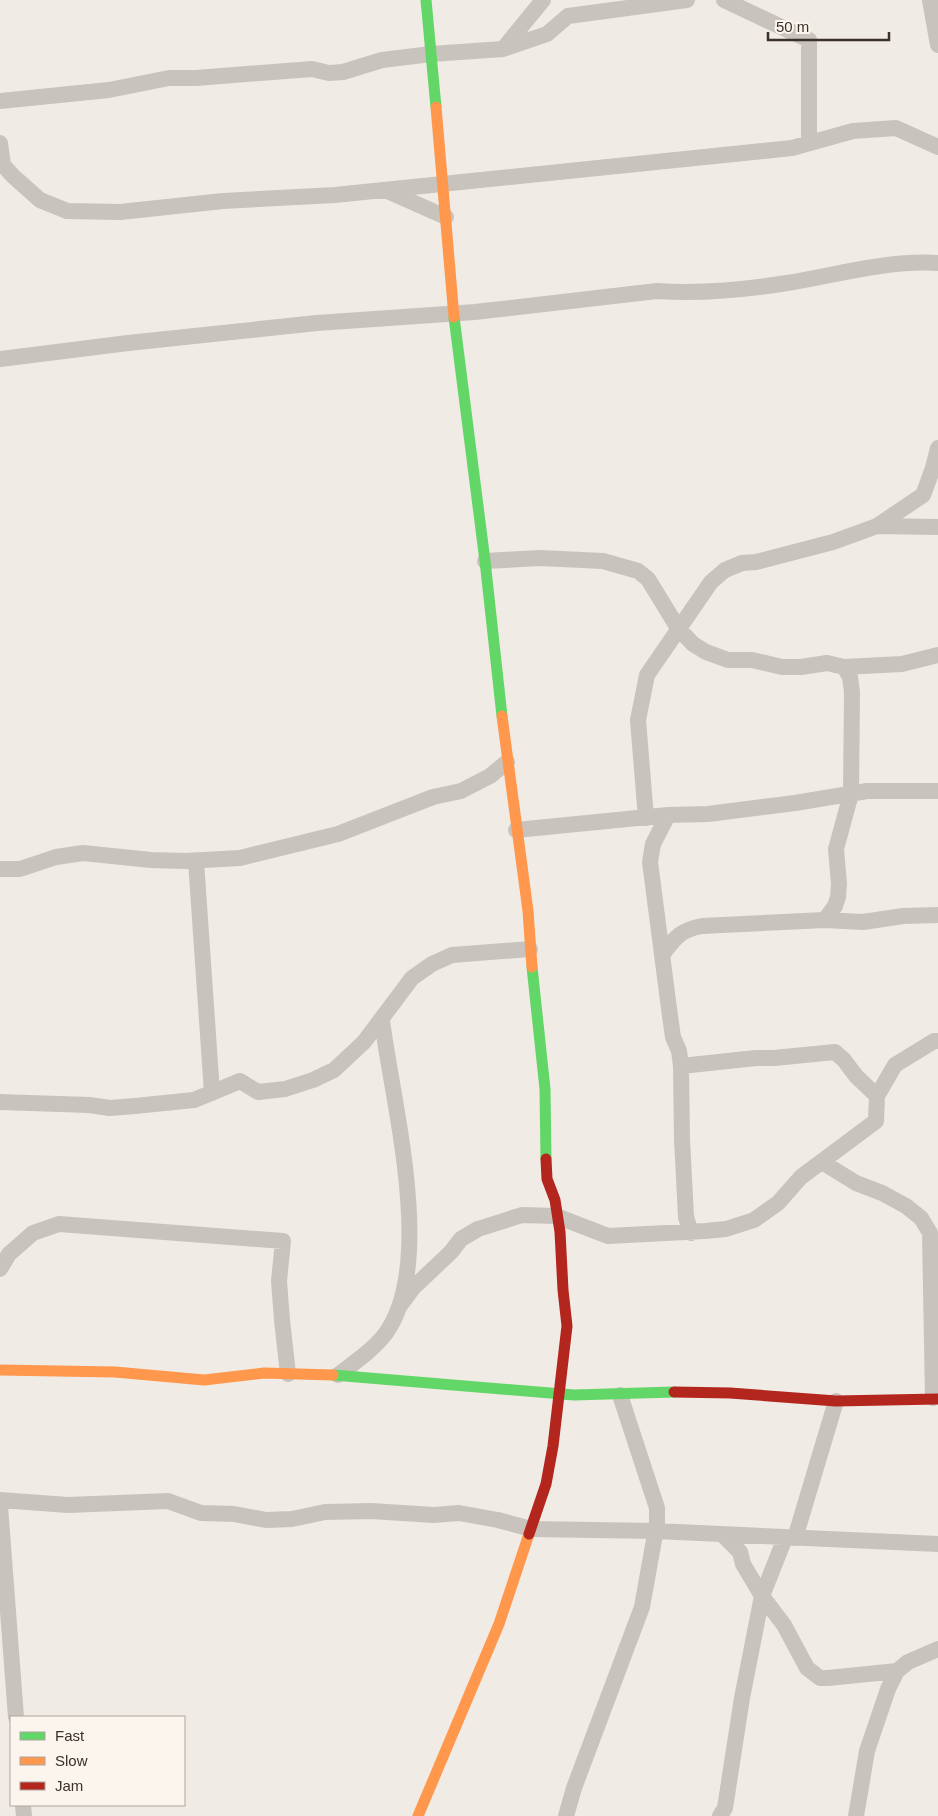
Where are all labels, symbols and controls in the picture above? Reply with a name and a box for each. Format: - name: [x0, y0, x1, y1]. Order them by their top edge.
- scale bar: [768, 10, 889, 42]
- text: 50 m: [776, 18, 809, 35]
- legend: [10, 1716, 185, 1806]
- text: Fast: [55, 1727, 85, 1744]
- text: Slow: [55, 1752, 88, 1769]
- text: Jam: [55, 1777, 83, 1794]

